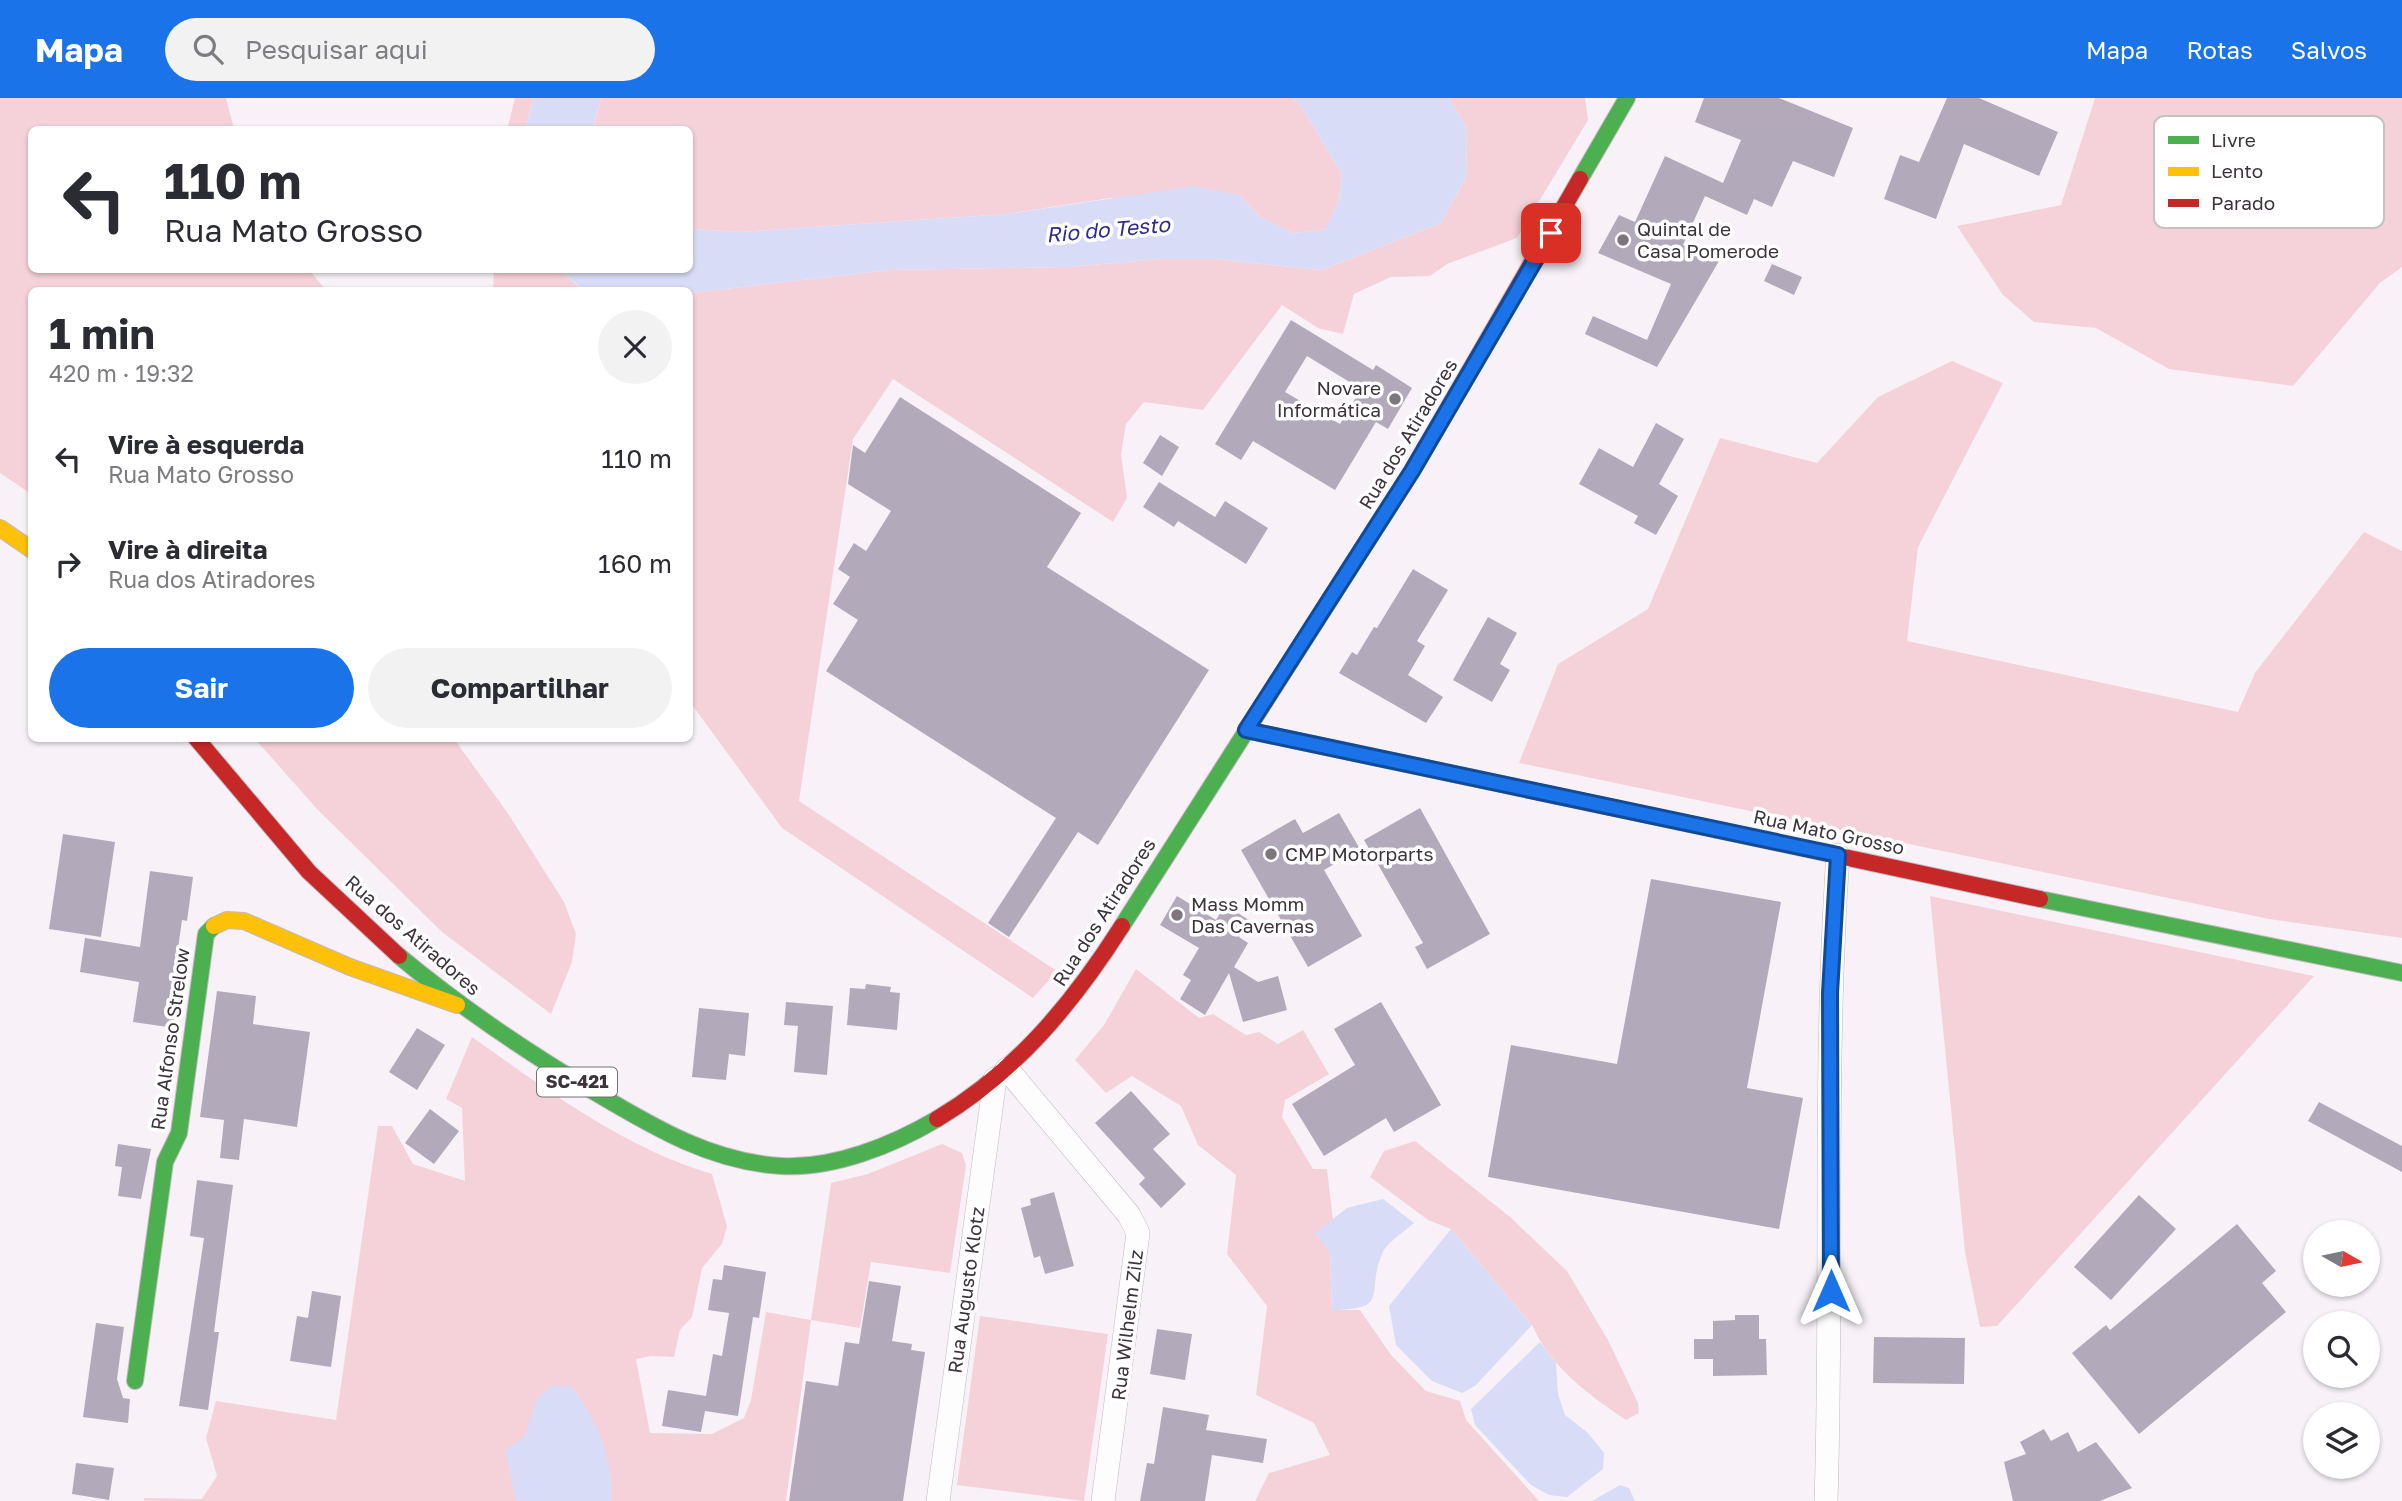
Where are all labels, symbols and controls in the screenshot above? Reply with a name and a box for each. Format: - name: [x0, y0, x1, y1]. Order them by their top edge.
- search box: [165, 18, 655, 81]
- text: Mapa: [35, 30, 123, 69]
- icon: search: [189, 30, 227, 68]
- text: Pesquisar aqui: [245, 34, 428, 65]
- text: Mapa: [2086, 35, 2148, 64]
- text: Rotas: [2186, 35, 2253, 64]
- text: Salvos: [2291, 35, 2367, 64]
- legend: [2154, 116, 2384, 228]
- text: Livre: [2211, 128, 2256, 151]
- text: 110 m: [164, 151, 301, 210]
- icon: left: [49, 154, 140, 245]
- text: Lento: [2211, 159, 2263, 182]
- text: Parado: [2211, 191, 2275, 214]
- pin: [1521, 203, 1581, 263]
- text: Rua Mato Grosso: [164, 211, 423, 249]
- water label: Rio do Testo: [1045, 211, 1172, 247]
- icon: arrive: [1532, 214, 1570, 252]
- place label: Quintal de Casa Pomerode: [1637, 217, 1779, 262]
- marker: Quintal de Casa Pomerode: [1615, 232, 1631, 248]
- text: 1 min: [49, 308, 155, 358]
- button: close: [598, 310, 672, 384]
- street label: Rua dos Atiradores: [1354, 354, 1462, 513]
- text: 420 m · 19:32: [49, 359, 194, 387]
- place label: Novare Informática: [1277, 376, 1381, 421]
- marker: Novare Informática: [1387, 391, 1403, 407]
- text: Vire à esquerda: [108, 429, 304, 460]
- icon: left: [49, 440, 87, 478]
- text: 110 m: [601, 443, 672, 474]
- text: Rua Mato Grosso: [108, 460, 294, 488]
- text: Vire à direita: [108, 534, 268, 565]
- icon: right: [49, 545, 87, 583]
- text: 160 m: [598, 548, 672, 579]
- text: Rua dos Atiradores: [108, 565, 316, 593]
- button: Sair: [49, 648, 354, 728]
- button: Compartilhar: [368, 648, 672, 728]
- street label: Rua Mato Grosso: [1752, 804, 1907, 859]
- street label: Rua dos Atiradores: [1047, 834, 1160, 990]
- place label: CMP Motorparts: [1285, 842, 1434, 865]
- marker: CMP Motorparts: [1263, 846, 1279, 862]
- street label: Rua dos Atiradores: [341, 870, 486, 1000]
- place label: Mass Momm Das Cavernas: [1191, 892, 1314, 937]
- marker: Mass Momm Das Cavernas: [1169, 907, 1185, 923]
- street label: Rua Alfonso Strelow: [145, 946, 194, 1132]
- road number: SC-421: [537, 1068, 617, 1097]
- street label: Rua Augusto Klotz: [942, 1205, 989, 1375]
- north arrow: [2303, 1220, 2380, 1297]
- map controls: [2303, 1220, 2380, 1479]
- street label: Rua Wilhelm Zilz: [1106, 1248, 1147, 1402]
- position arrow: [1794, 1254, 1868, 1328]
- button: search: [2303, 1311, 2380, 1388]
- button: layers: [2303, 1402, 2380, 1479]

